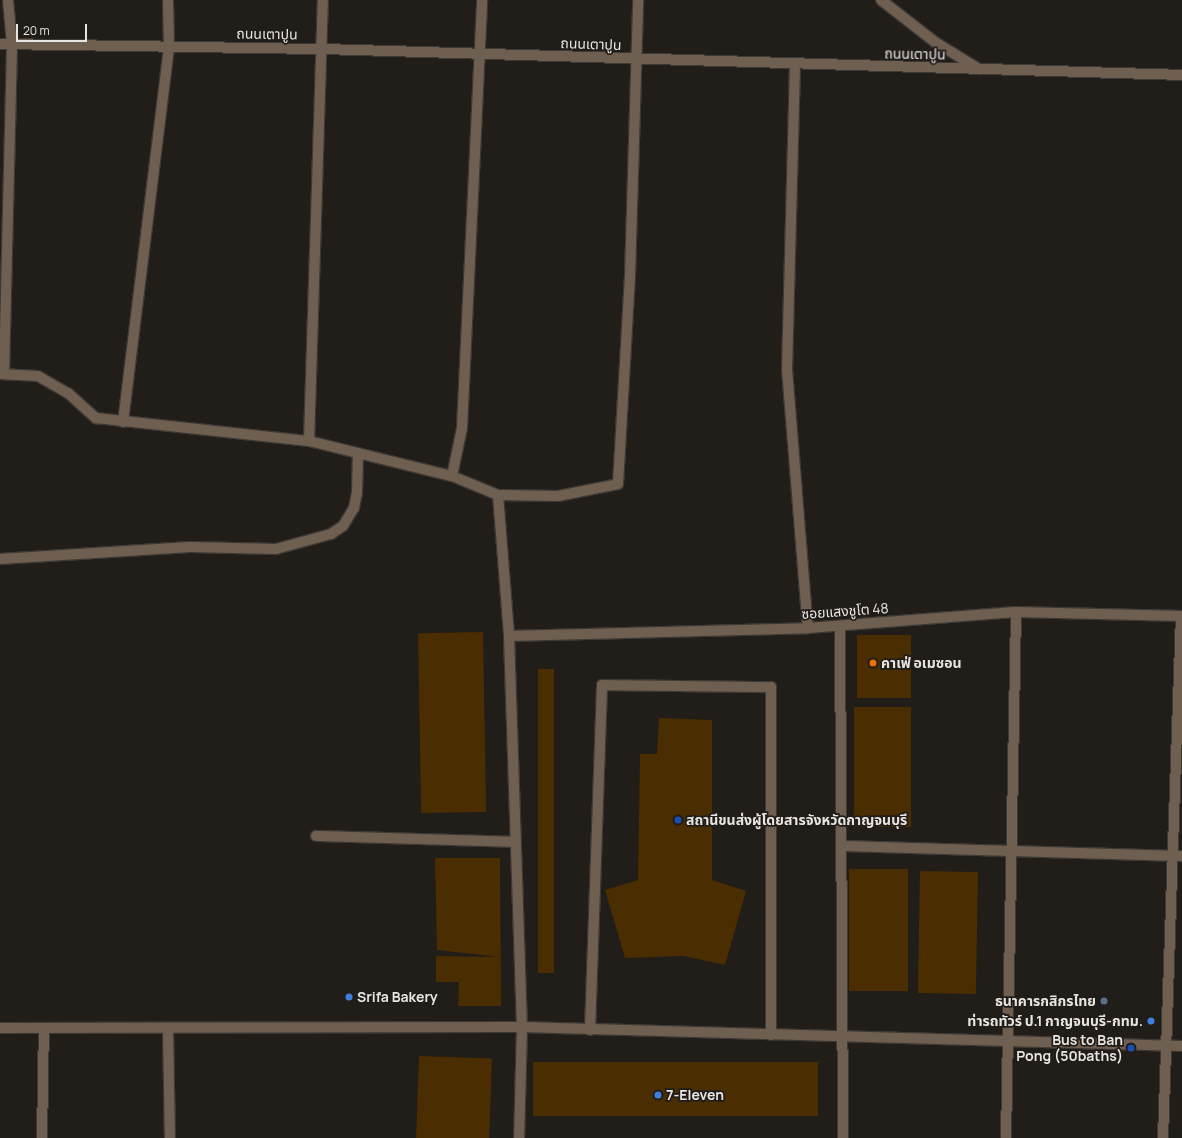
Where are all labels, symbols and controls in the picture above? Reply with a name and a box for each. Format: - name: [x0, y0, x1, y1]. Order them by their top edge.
- scale bar: [18, 16, 89, 42]
- text: 20 m: [23, 22, 50, 39]
- street label: ถนนเตาปูน: [236, 25, 298, 43]
- street label: ถนนเตาปูน: [560, 35, 622, 53]
- street label: ถนนเตาปูน: [884, 45, 946, 63]
- street label: ซอยแสงชูโต 48: [801, 600, 889, 622]
- place label: คาเฟ่ อเมซอน: [881, 655, 961, 671]
- marker: คาเฟ่ อเมซอน: [868, 658, 878, 668]
- place label: สถานีขนส่งผู้โดยสารจังหวัดกาญจนบุรี: [686, 812, 907, 828]
- marker: สถานีขนส่งผู้โดยสารจังหวัดกาญจนบุรี: [673, 815, 683, 825]
- place label: Srifa Bakery: [357, 989, 438, 1005]
- marker: Srifa Bakery: [344, 992, 354, 1002]
- place label: ธนาคารกสิกรไทย: [995, 993, 1096, 1009]
- marker: ธนาคารกสิกรไทย: [1099, 996, 1109, 1006]
- place label: ท่ารถทัวร์ ป.1 กาญจนบุรี-กทม.: [967, 1013, 1143, 1029]
- marker: ท่ารถทัวร์ ป.1 กาญจนบุรี-กทม.: [1146, 1016, 1156, 1026]
- place label: Bus to Ban Pong (50baths): [1016, 1032, 1123, 1064]
- marker: Bus to Ban Pong (50baths): [1126, 1043, 1136, 1053]
- place label: 7-Eleven: [666, 1087, 724, 1103]
- marker: 7-Eleven: [653, 1090, 663, 1100]

